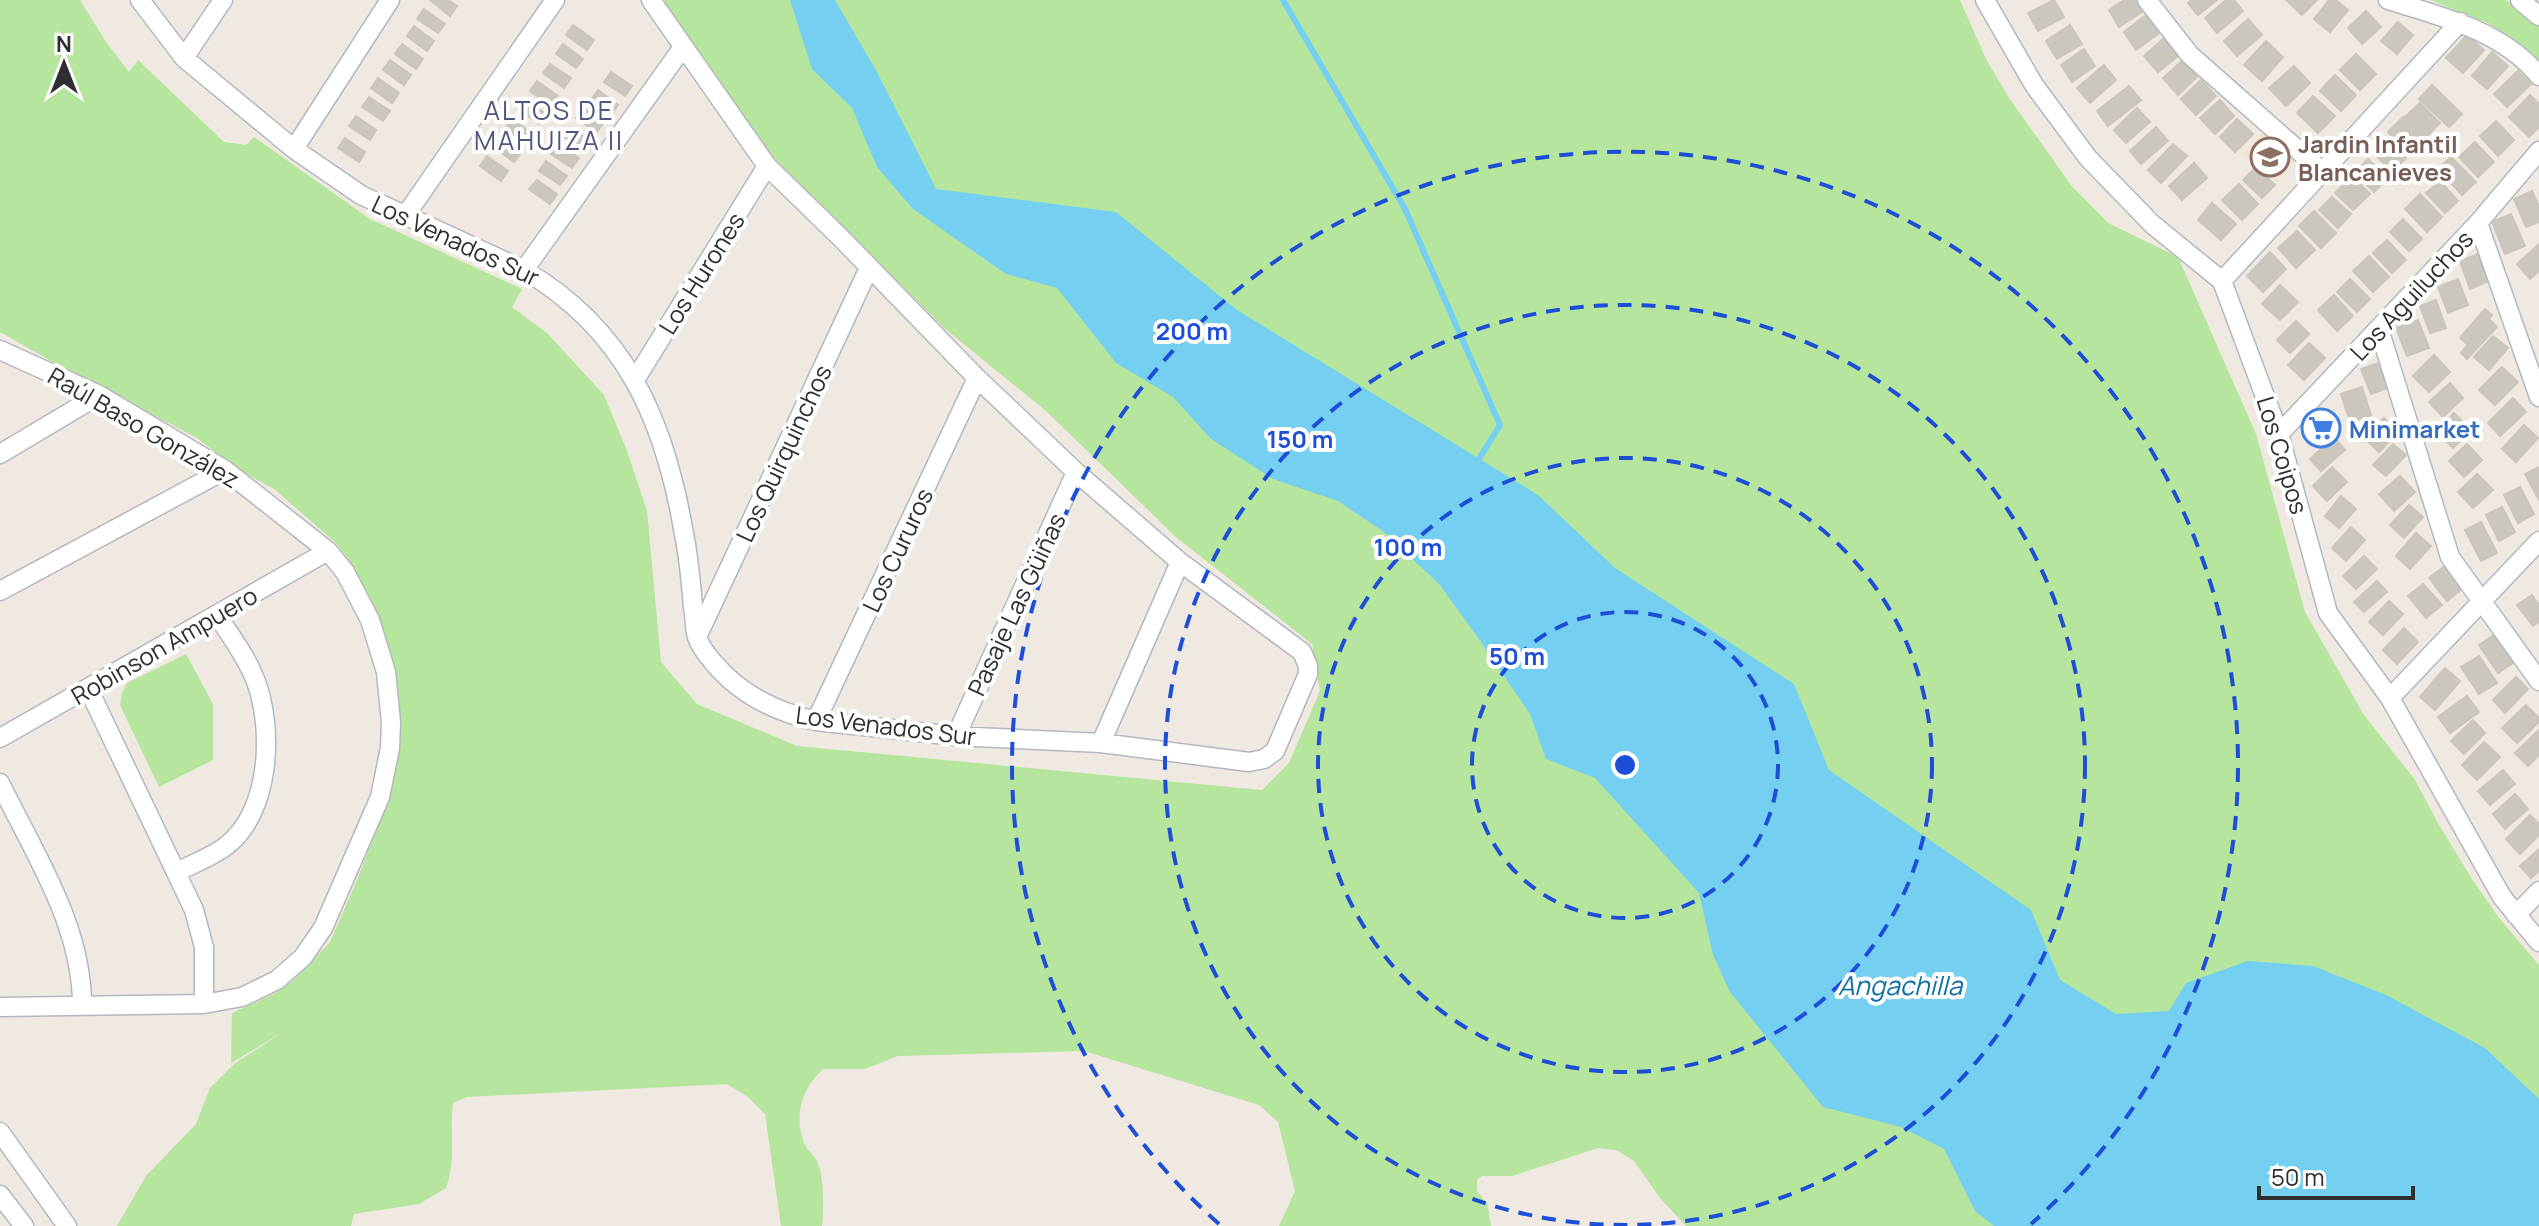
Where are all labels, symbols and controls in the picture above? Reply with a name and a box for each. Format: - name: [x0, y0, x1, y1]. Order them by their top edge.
- north arrow: [24, 24, 104, 104]
- text: N: [56, 29, 72, 59]
- district label: ALTOS DE MAHUIZA II: [474, 92, 624, 158]
- place label: Jardin Infantil Blancanieves: [2298, 127, 2458, 188]
- school or university icon: Jardin Infantil Blancanieves: [2249, 136, 2291, 178]
- street label: Los Venados Sur: [367, 187, 546, 293]
- street label: Los Hurones: [650, 206, 752, 340]
- street label: Los Aguiluchos: [2342, 223, 2480, 367]
- text: 200 m: [1156, 314, 1228, 347]
- street label: Raúl Baso González: [42, 359, 246, 495]
- street label: Los Quirquinchos: [727, 359, 839, 547]
- street label: Los Coipos: [2249, 392, 2317, 518]
- supermarket icon: Minimarket: [2300, 407, 2342, 449]
- place label: Minimarket: [2349, 412, 2481, 445]
- text: 150 m: [1267, 422, 1333, 455]
- street label: Los Cururos: [854, 483, 940, 617]
- street label: Pasaje Las Güiñas: [959, 507, 1073, 701]
- text: 100 m: [1374, 530, 1442, 563]
- street label: Robinson Ampuero: [65, 578, 263, 712]
- text: 50 m: [1489, 639, 1545, 672]
- street label: Los Venados Sur: [794, 698, 978, 752]
- centre of rings: [1611, 751, 1639, 779]
- water label: Angachilla: [1838, 967, 1964, 1003]
- scale bar: [2259, 1150, 2413, 1200]
- text: 50 m: [2271, 1160, 2325, 1193]

